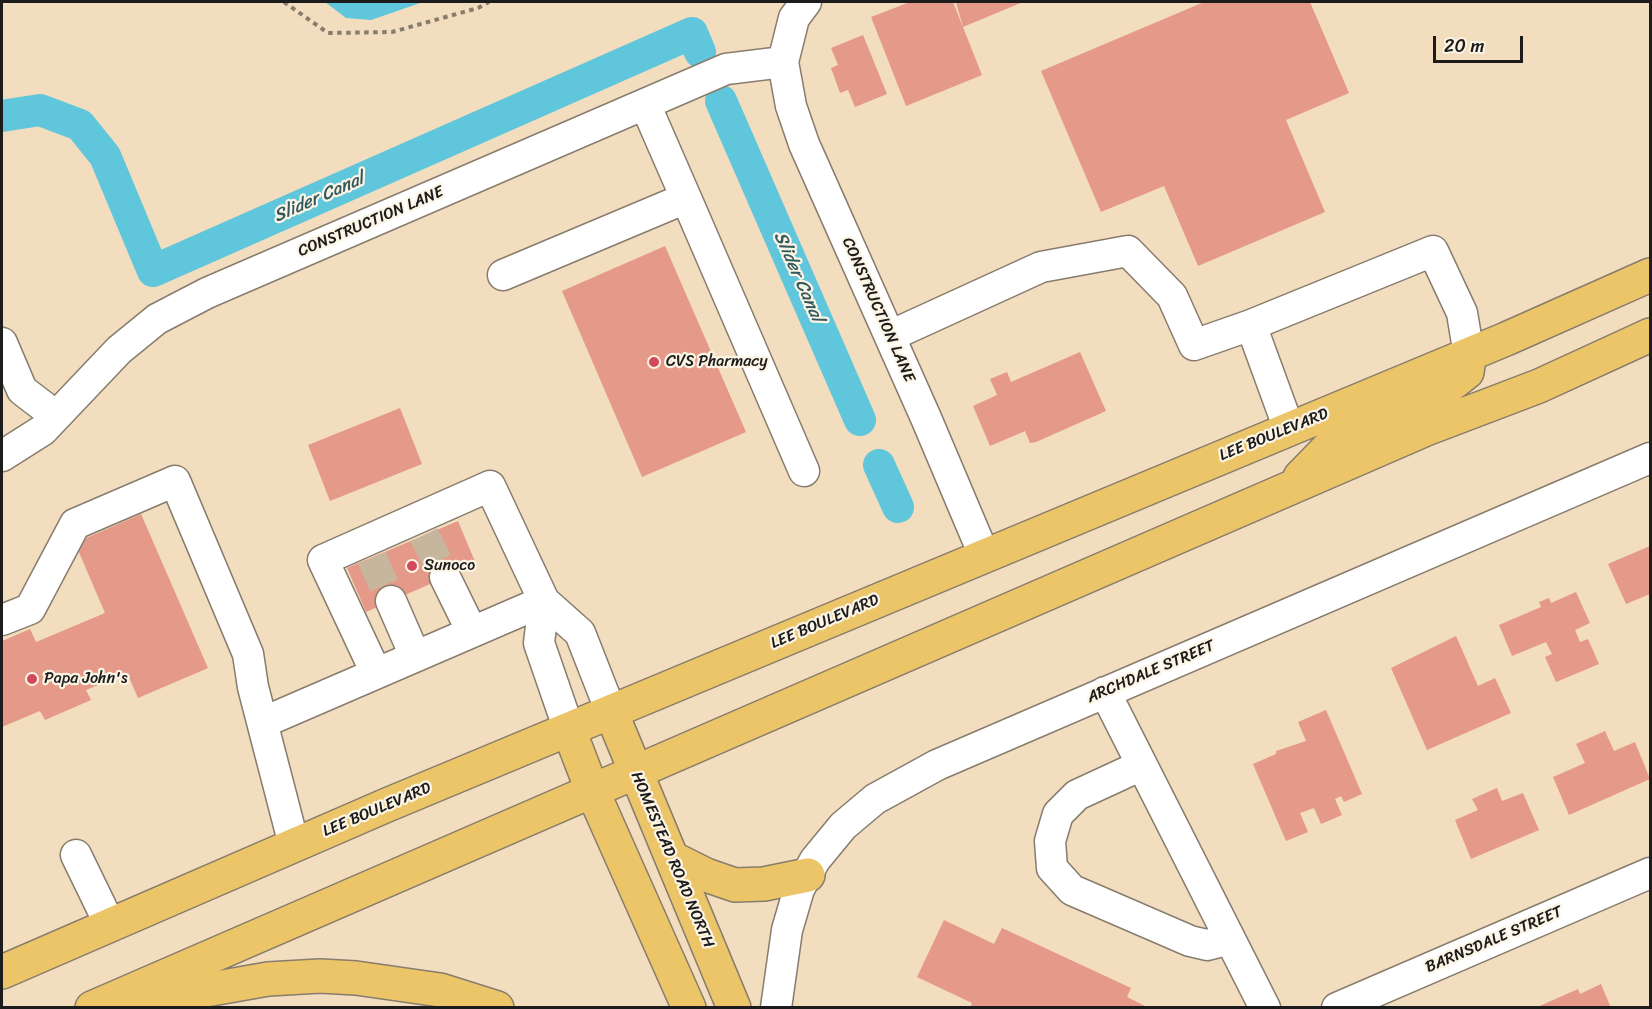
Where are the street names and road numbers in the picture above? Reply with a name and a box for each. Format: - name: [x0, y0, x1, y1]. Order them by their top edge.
- street label: CONSTRUCTION LANE: [295, 183, 447, 261]
- street label: CONSTRUCTION LANE: [837, 235, 919, 385]
- street label: LEE BOULEVARD: [1217, 404, 1331, 466]
- street label: LEE BOULEVARD: [768, 591, 882, 653]
- street label: ARCHDALE STREET: [1084, 636, 1218, 708]
- street label: HOMESTEAD ROAD NORTH: [626, 769, 718, 951]
- street label: LEE BOULEVARD: [320, 779, 434, 841]
- street label: BARNSDALE STREET: [1423, 902, 1565, 978]

